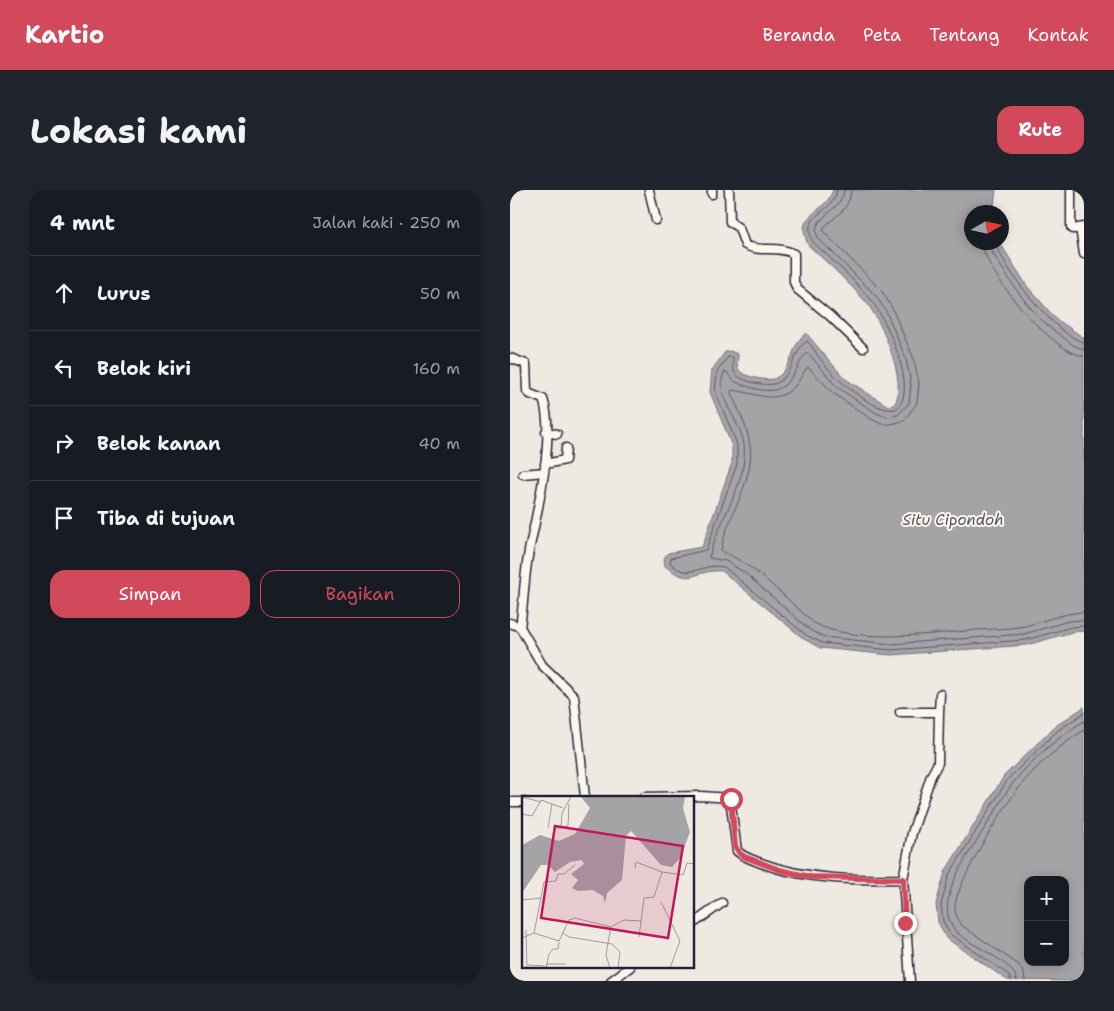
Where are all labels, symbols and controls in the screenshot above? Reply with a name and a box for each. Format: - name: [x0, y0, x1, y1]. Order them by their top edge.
- text: Kartio: [25, 19, 104, 51]
- text: Beranda: [763, 23, 835, 47]
- text: Peta: [863, 23, 901, 47]
- text: Tentang: [929, 23, 1000, 47]
- text: Kontak: [1028, 23, 1089, 47]
- button: Rute: [997, 106, 1084, 154]
- text: Lokasi kami: [30, 107, 247, 154]
- north arrow: [964, 205, 1009, 250]
- text: 4 mnt: [50, 209, 115, 237]
- text: Jalan kaki · 250 m: [312, 212, 460, 233]
- icon: ahead: [50, 279, 78, 307]
- text: Lurus: [97, 281, 151, 306]
- text: 50 m: [420, 283, 460, 304]
- icon: left: [50, 354, 78, 382]
- text: Belok kiri: [97, 356, 191, 381]
- text: 160 m: [413, 358, 460, 379]
- icon: right: [50, 429, 78, 457]
- text: Belok kanan: [97, 431, 221, 456]
- text: 40 m: [418, 433, 460, 454]
- icon: arrive: [50, 504, 78, 532]
- text: Tiba di tujuan: [97, 506, 235, 531]
- water label: Situ Cipondoh: [902, 510, 1004, 530]
- button: Simpan: [50, 570, 250, 618]
- button: Bagikan: [260, 570, 460, 618]
- route start: [720, 788, 743, 811]
- inset map: [522, 796, 695, 968]
- map controls: [1024, 876, 1069, 966]
- button: +: [1024, 876, 1069, 921]
- route end: [894, 912, 917, 935]
- button: −: [1024, 921, 1069, 966]

